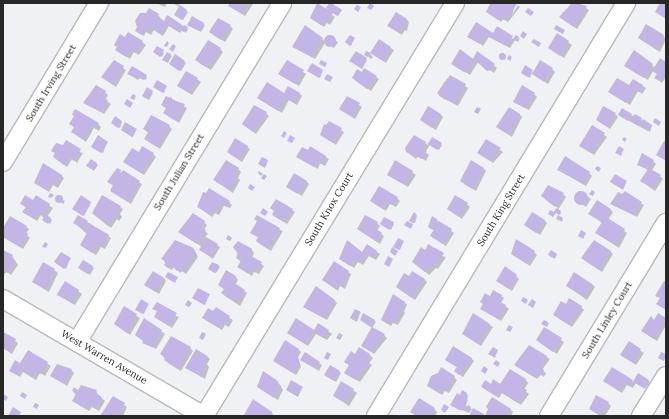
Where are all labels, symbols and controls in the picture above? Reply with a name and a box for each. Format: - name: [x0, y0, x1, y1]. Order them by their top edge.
- street label: South Irving Street: [23, 42, 79, 124]
- street label: South Julian Street: [151, 131, 207, 213]
- street label: South Knox Court: [302, 170, 356, 248]
- street label: South King Street: [475, 172, 527, 248]
- street label: South Linley Court: [579, 279, 635, 361]
- street label: West Warren Avenue: [59, 327, 149, 387]

